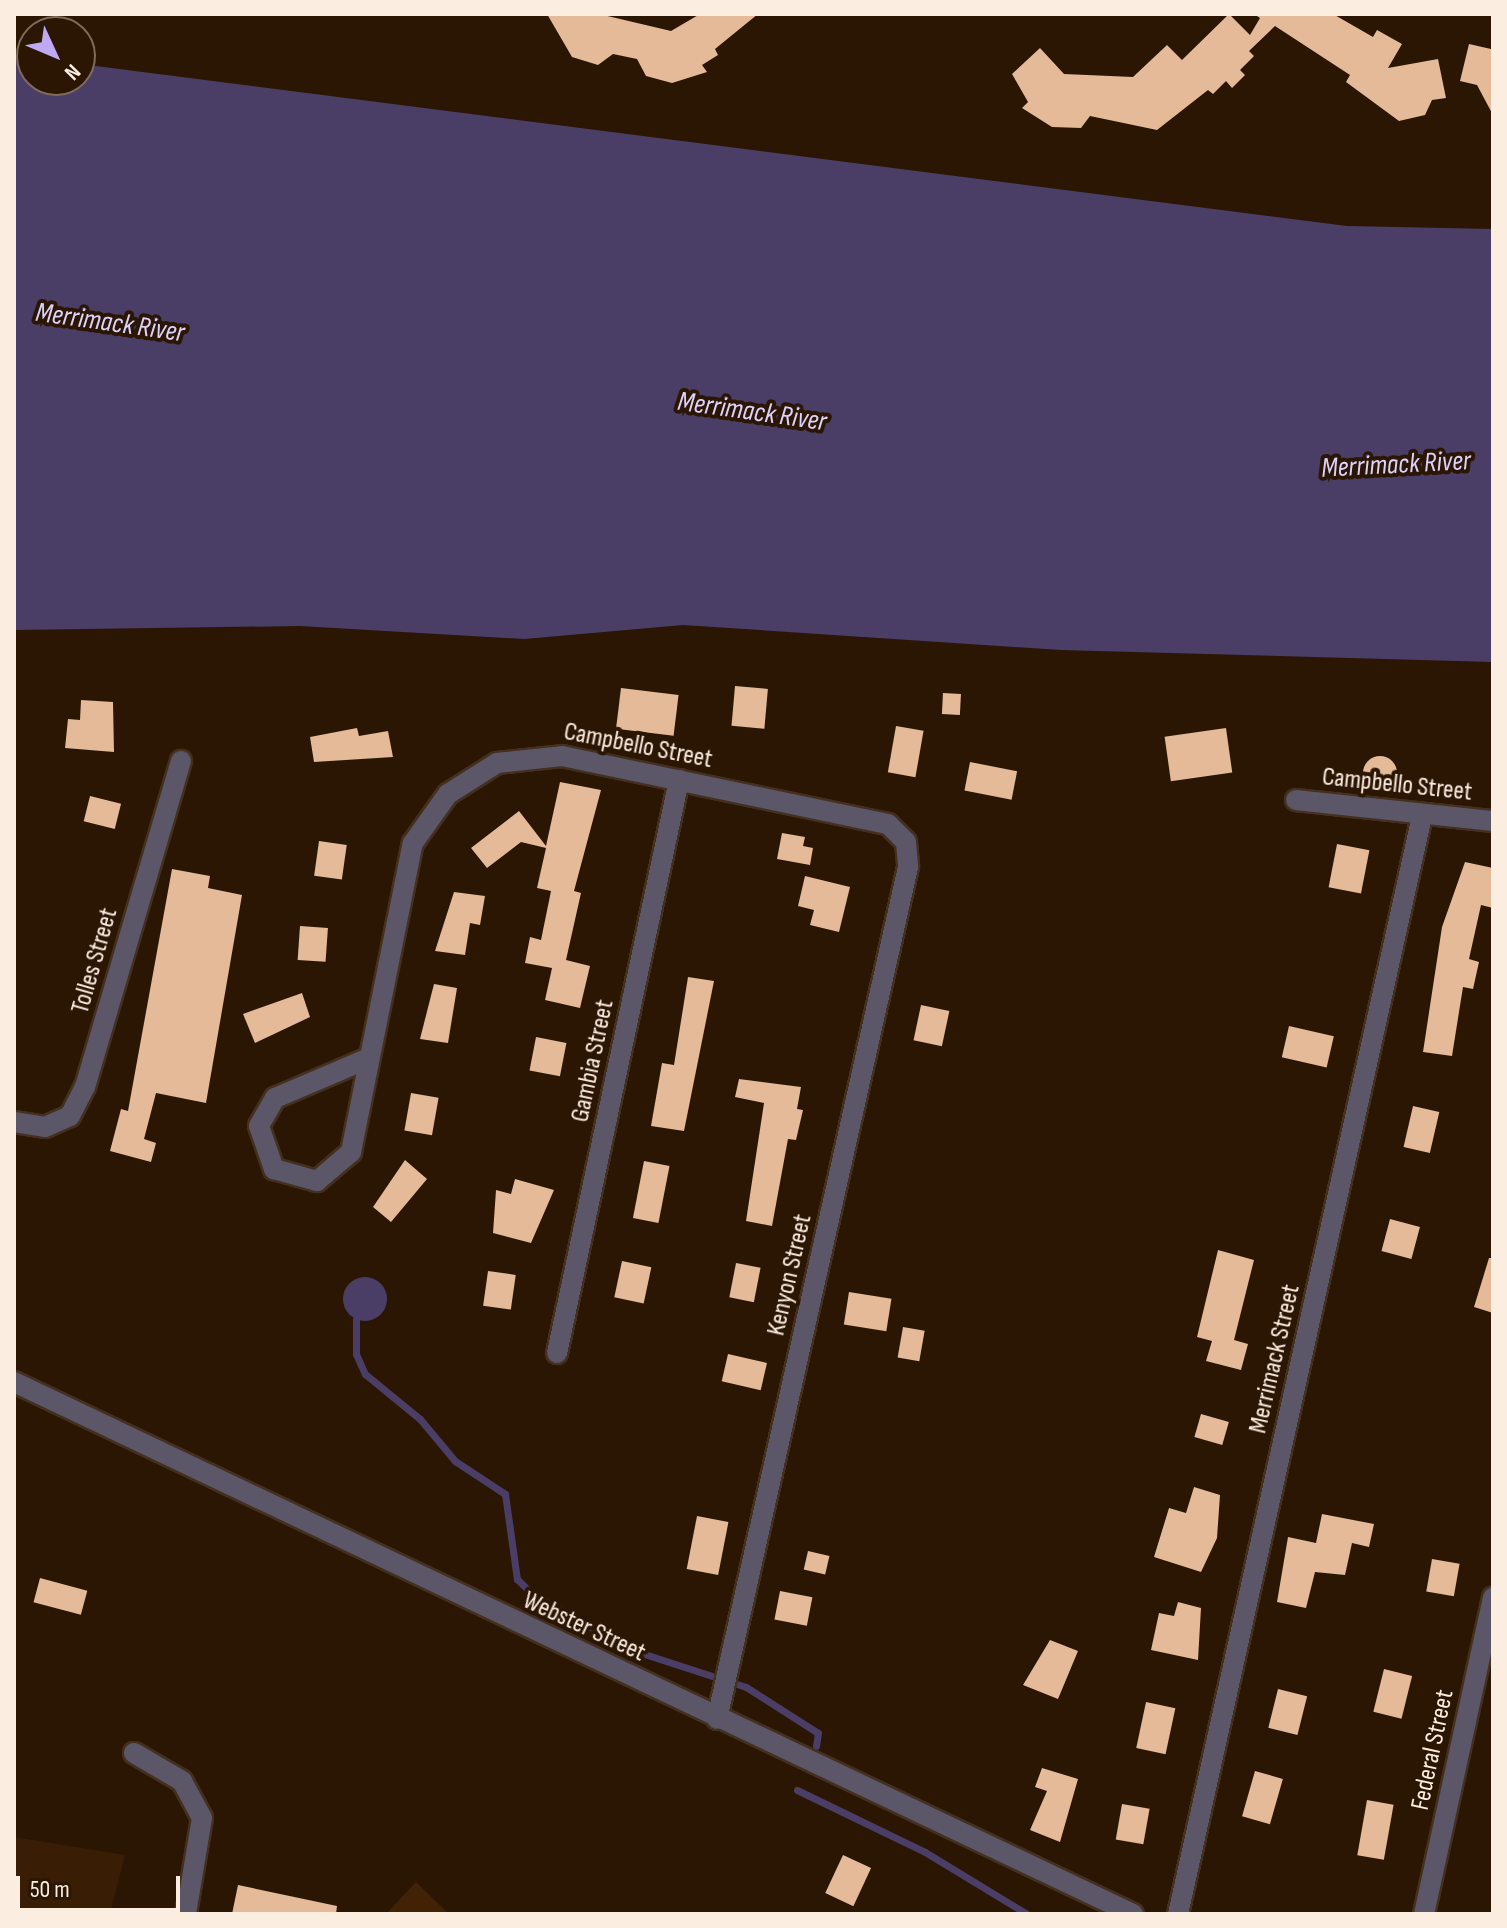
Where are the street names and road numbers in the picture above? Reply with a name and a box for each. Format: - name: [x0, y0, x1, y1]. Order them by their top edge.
- street label: Campbello Street: [561, 716, 715, 776]
- street label: Campbello Street: [1321, 762, 1473, 808]
- street label: Tolles Street: [65, 905, 125, 1017]
- street label: Gambia Street: [565, 997, 621, 1125]
- street label: Kenyon Street: [761, 1211, 819, 1339]
- street label: Merrimack Street: [1243, 1282, 1307, 1436]
- street label: Webster Street: [518, 1585, 650, 1669]
- street label: Federal Street: [1405, 1687, 1461, 1813]

